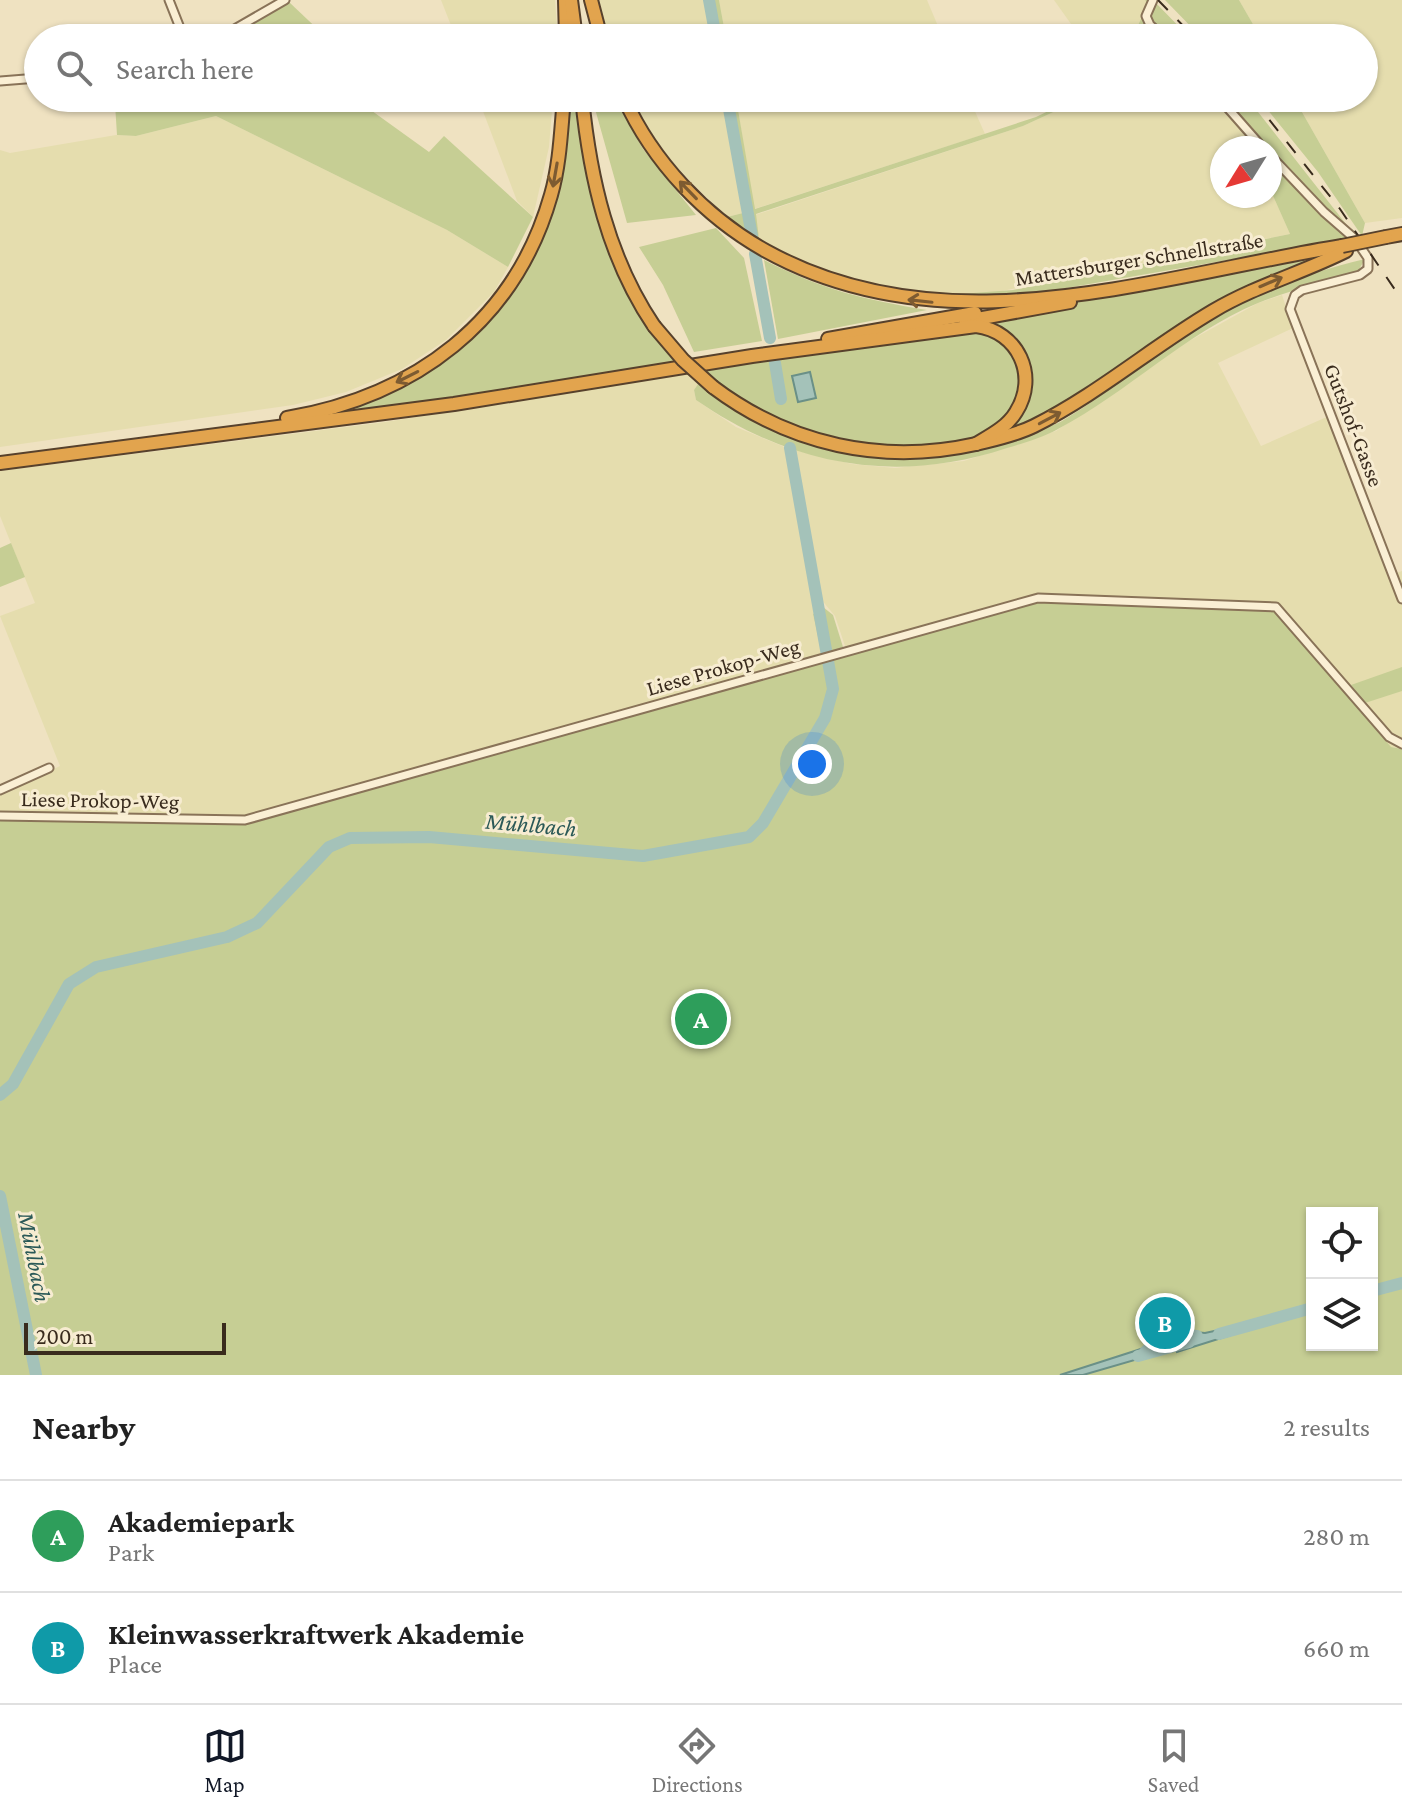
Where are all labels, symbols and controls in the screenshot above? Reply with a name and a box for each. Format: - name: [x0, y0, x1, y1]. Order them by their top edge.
- search box: [24, 24, 1378, 112]
- icon: search: [52, 46, 96, 90]
- text: Search here: [116, 52, 254, 85]
- north arrow: [1210, 136, 1282, 208]
- one-way arrow: [547, 162, 562, 188]
- one-way arrow: [679, 181, 698, 200]
- street label: Mattersburger Schnellstraße: [1013, 227, 1265, 291]
- one-way arrow: [1258, 274, 1283, 289]
- one-way arrow: [907, 293, 934, 308]
- street label: Gutshof-Gasse: [1319, 360, 1389, 490]
- one-way arrow: [395, 370, 419, 385]
- one-way arrow: [1037, 409, 1061, 425]
- street label: Liese Prokop-Weg: [643, 633, 803, 701]
- your location: [792, 744, 832, 784]
- street label: Liese Prokop-Weg: [21, 786, 180, 814]
- water label: Mühlbach: [483, 806, 578, 841]
- pin: A: [675, 989, 727, 1049]
- map controls: [1306, 1207, 1378, 1351]
- button: locate: [1306, 1207, 1378, 1279]
- water label: Mühlbach: [13, 1209, 57, 1304]
- button: layers: [1306, 1279, 1378, 1351]
- pin: B: [1139, 1293, 1191, 1353]
- scale bar: [24, 1319, 226, 1355]
- text: 200 m: [36, 1324, 93, 1349]
- text: Nearby: [32, 1409, 135, 1446]
- text: 2 results: [1283, 1413, 1370, 1442]
- text: Akademiepark: [108, 1505, 294, 1538]
- text: A: [50, 1522, 66, 1551]
- text: 280 m: [1303, 1522, 1370, 1551]
- text: Park: [108, 1538, 154, 1567]
- text: Kleinwasserkraftwerk Akademie: [108, 1617, 524, 1650]
- text: B: [50, 1634, 66, 1663]
- text: 660 m: [1303, 1634, 1370, 1663]
- text: Place: [108, 1650, 162, 1679]
- tab: Map: [203, 1724, 247, 1797]
- tab: Directions: [652, 1724, 743, 1797]
- tab: Saved: [1148, 1724, 1199, 1797]

